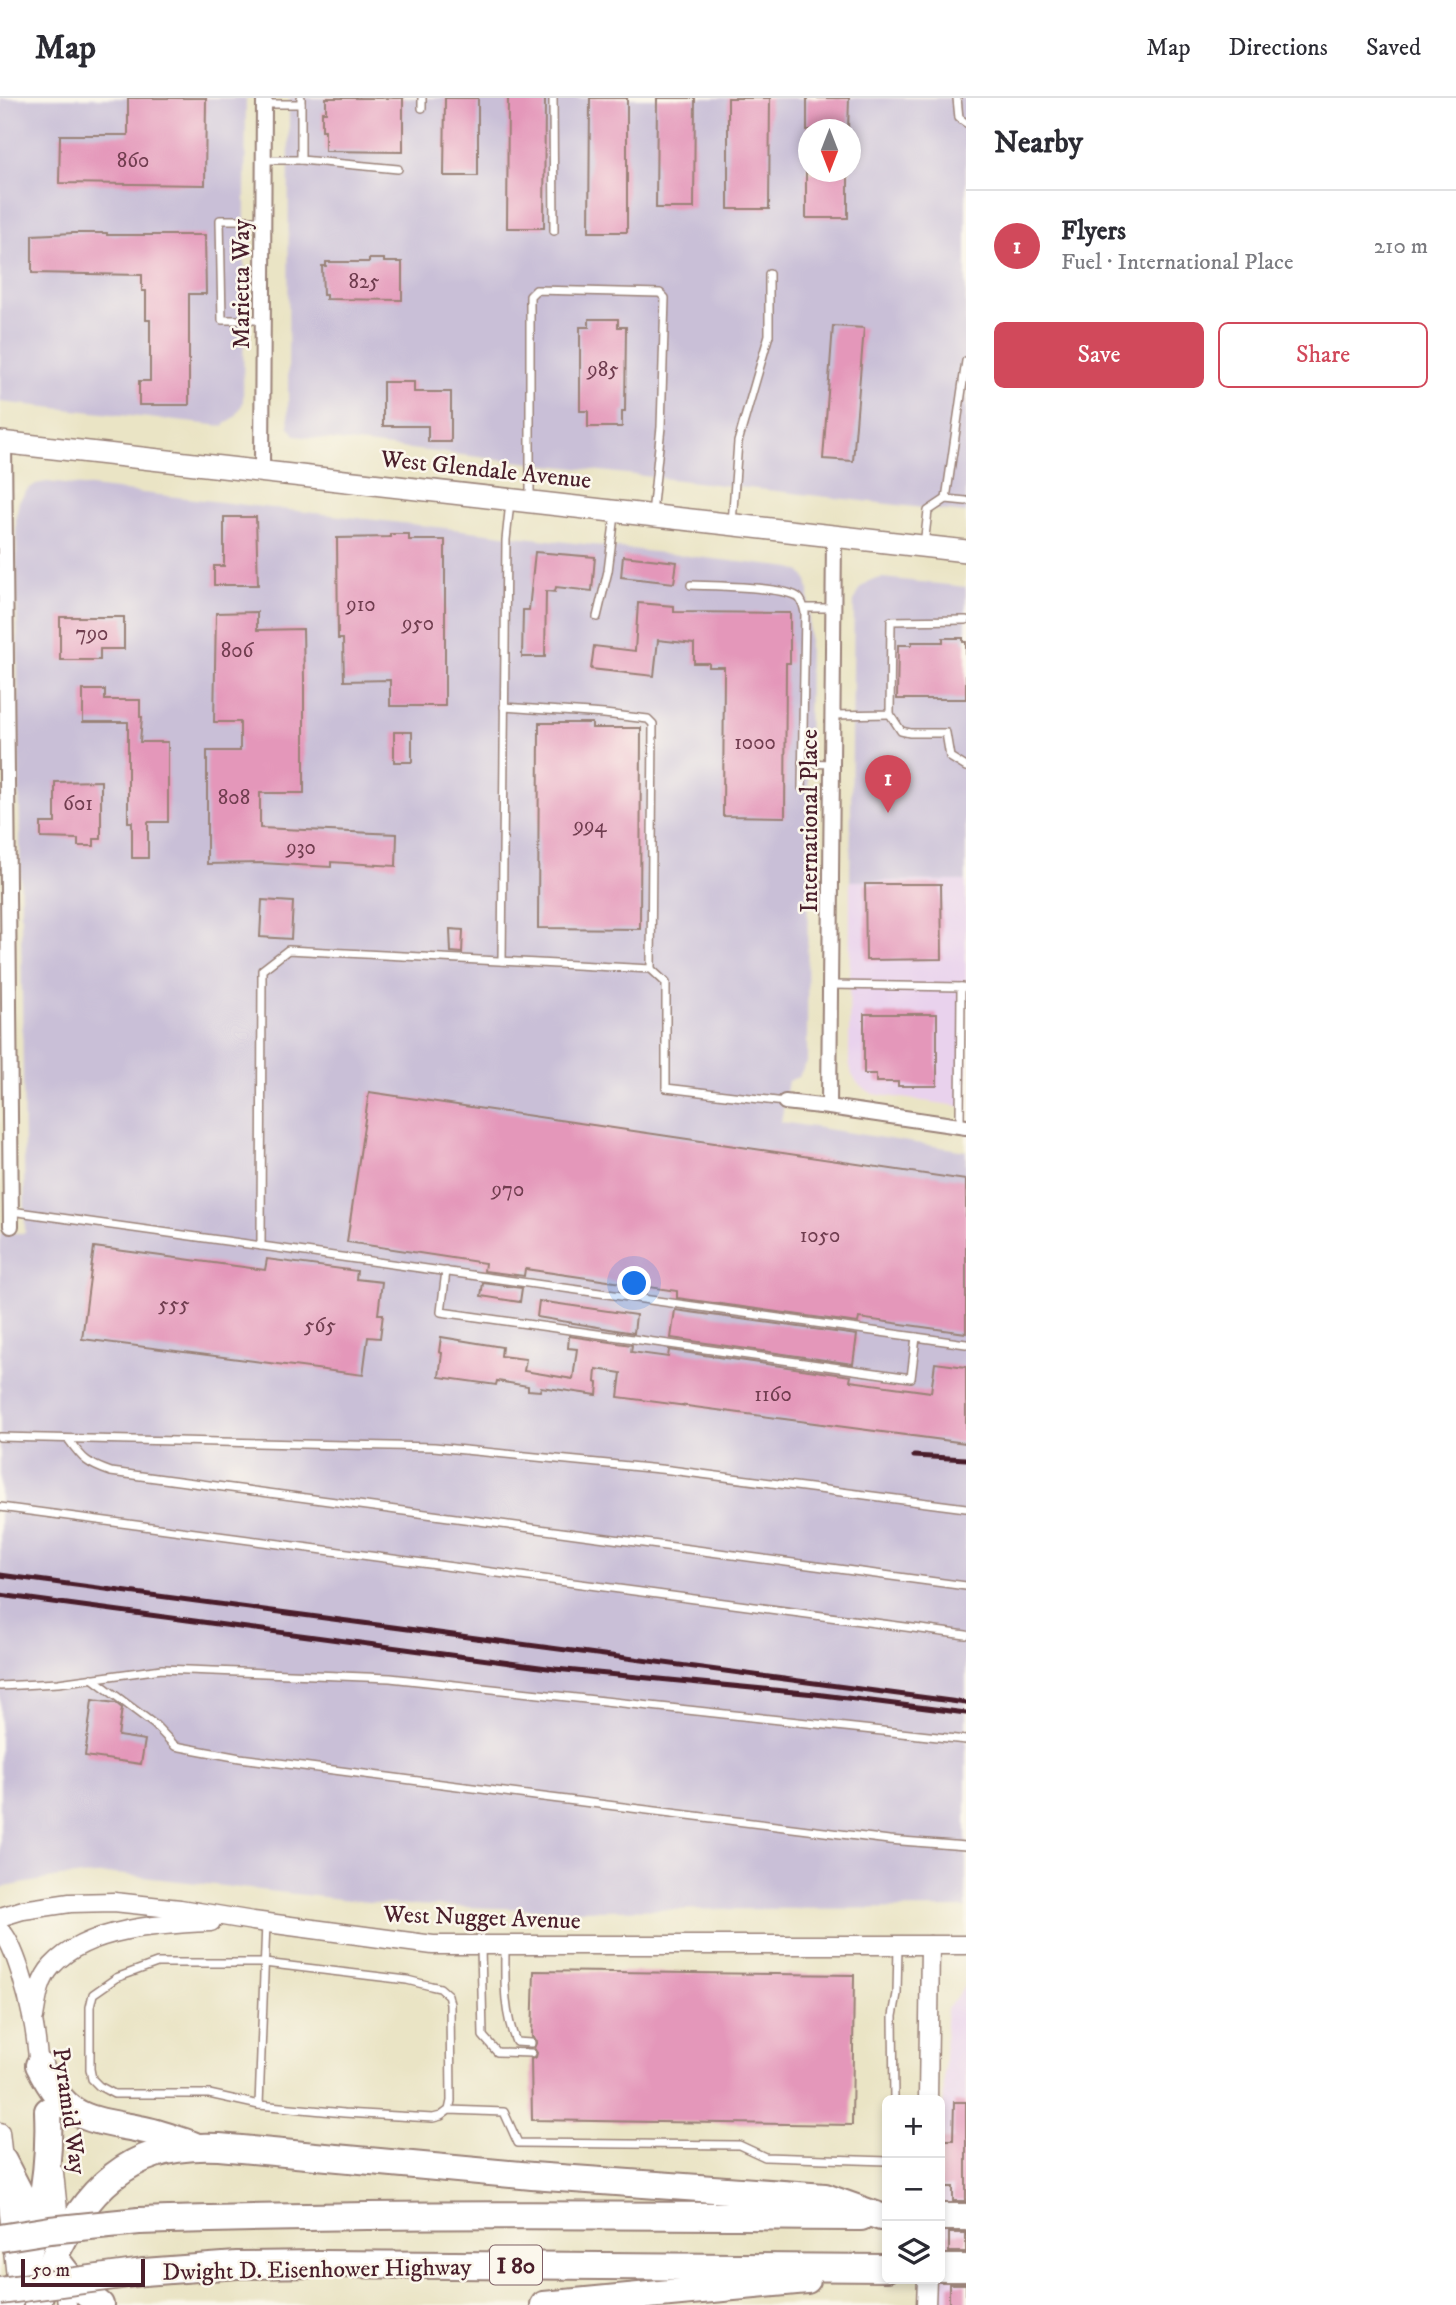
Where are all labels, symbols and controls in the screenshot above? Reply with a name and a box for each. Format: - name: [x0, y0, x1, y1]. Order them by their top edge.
- text: Map: [35, 28, 96, 69]
- text: Map: [1146, 33, 1191, 63]
- text: Directions: [1229, 33, 1328, 63]
- text: Saved: [1366, 33, 1421, 63]
- north arrow: [798, 119, 861, 182]
- text: Nearby: [994, 125, 1083, 162]
- house number: 860: [117, 148, 149, 174]
- text: Flyers: [1061, 215, 1126, 248]
- street label: Marietta Way: [227, 218, 257, 349]
- text: 1: [1013, 232, 1021, 261]
- text: 210 m: [1374, 232, 1428, 261]
- text: Fuel · International Place: [1061, 248, 1293, 277]
- house number: 825: [348, 269, 380, 295]
- button: Save: [994, 322, 1204, 388]
- button: Share: [1218, 322, 1428, 388]
- house number: 985: [586, 357, 619, 383]
- street label: West Glendale Avenue: [378, 444, 593, 496]
- house number: 910: [345, 592, 376, 618]
- house number: 950: [401, 611, 434, 637]
- house number: 790: [76, 621, 108, 647]
- house number: 806: [221, 638, 254, 664]
- street label: International Place: [795, 729, 825, 913]
- house number: 1000: [734, 730, 776, 756]
- pin: 1: [865, 755, 911, 813]
- house number: 808: [218, 785, 250, 811]
- house number: 601: [63, 791, 93, 817]
- house number: 994: [572, 813, 607, 839]
- house number: 930: [285, 835, 316, 861]
- house number: 970: [491, 1177, 524, 1203]
- house number: 1050: [800, 1223, 840, 1249]
- your location: [617, 1266, 651, 1300]
- house number: 555: [158, 1292, 190, 1318]
- house number: 565: [304, 1313, 336, 1339]
- house number: 1160: [754, 1382, 792, 1408]
- street label: West Nugget Avenue: [382, 1900, 581, 1936]
- street label: Pyramid Way: [45, 2046, 93, 2177]
- map controls: [882, 2095, 945, 2284]
- button: +: [882, 2095, 945, 2158]
- button: −: [882, 2158, 945, 2221]
- button: layers: [882, 2221, 945, 2284]
- road number: I 80: [490, 2246, 542, 2284]
- street label: Dwight D. Eisenhower Highway: [162, 2252, 472, 2288]
- scale bar: [21, 2256, 145, 2288]
- text: 50 m: [32, 2259, 70, 2282]

